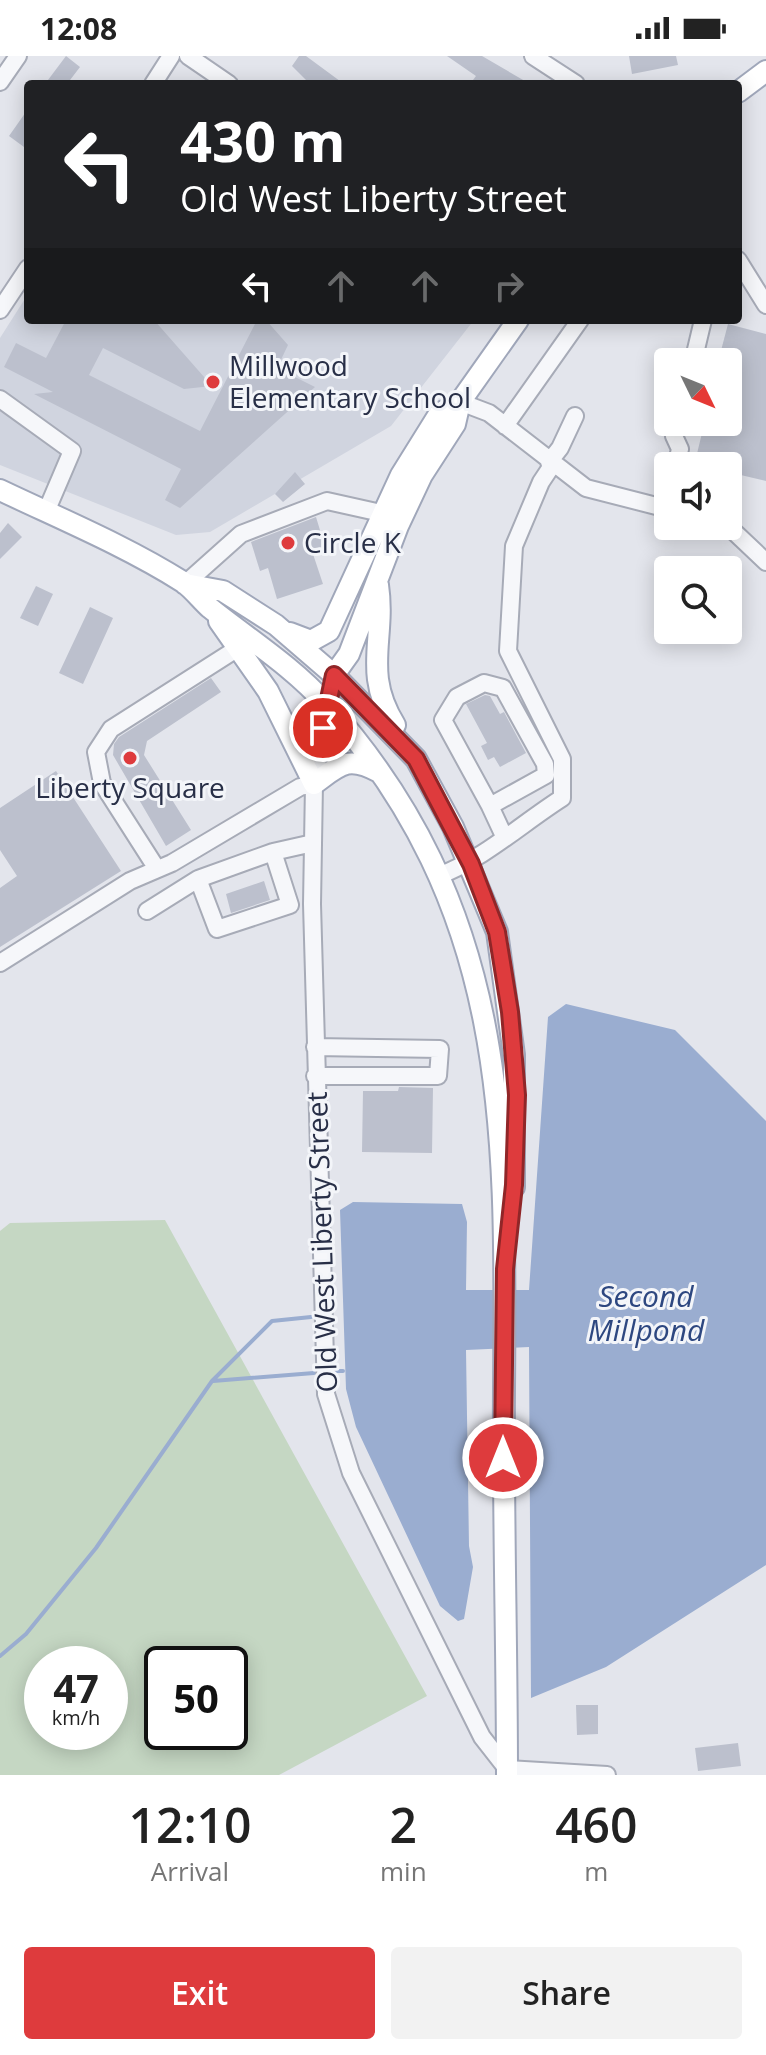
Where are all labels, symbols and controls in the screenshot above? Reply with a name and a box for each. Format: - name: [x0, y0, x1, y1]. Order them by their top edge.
- text: 12:08: [40, 8, 117, 49]
- text: 430 m: [180, 102, 346, 178]
- icon: left: [48, 112, 152, 216]
- text: Old West Liberty Street: [180, 174, 567, 223]
- icon: left: [235, 264, 279, 308]
- icon: ahead: [319, 264, 363, 308]
- icon: ahead: [403, 264, 447, 308]
- icon: right: [487, 264, 531, 308]
- place label: Millwood Elementary School: [229, 346, 471, 416]
- north arrow: [654, 348, 742, 436]
- map controls: [654, 348, 742, 644]
- marker: Millwood Elementary School: [204, 373, 222, 391]
- button: sound: [654, 452, 742, 540]
- place label: Circle K: [304, 523, 402, 561]
- marker: Circle K: [279, 534, 297, 552]
- button: search: [654, 556, 742, 644]
- pin: [289, 694, 357, 762]
- icon: arrive: [301, 706, 345, 750]
- marker: Liberty Square: [121, 749, 139, 767]
- place label: Liberty Square: [35, 768, 225, 806]
- street label: Old West Liberty Street: [297, 1091, 345, 1393]
- water label: Second Millpond: [588, 1275, 705, 1350]
- position arrow: [461, 1416, 545, 1500]
- speed limit sign: 50: [144, 1646, 248, 1750]
- text: 47: [53, 1660, 99, 1715]
- text: km/h: [52, 1704, 100, 1731]
- text: 12:10: [129, 1792, 251, 1857]
- text: 2: [390, 1792, 417, 1857]
- text: 460: [555, 1792, 637, 1857]
- text: Arrival: [151, 1853, 229, 1889]
- text: min: [380, 1853, 427, 1889]
- text: m: [584, 1853, 608, 1889]
- button: Exit: [24, 1947, 375, 2039]
- button: Share: [391, 1947, 742, 2039]

